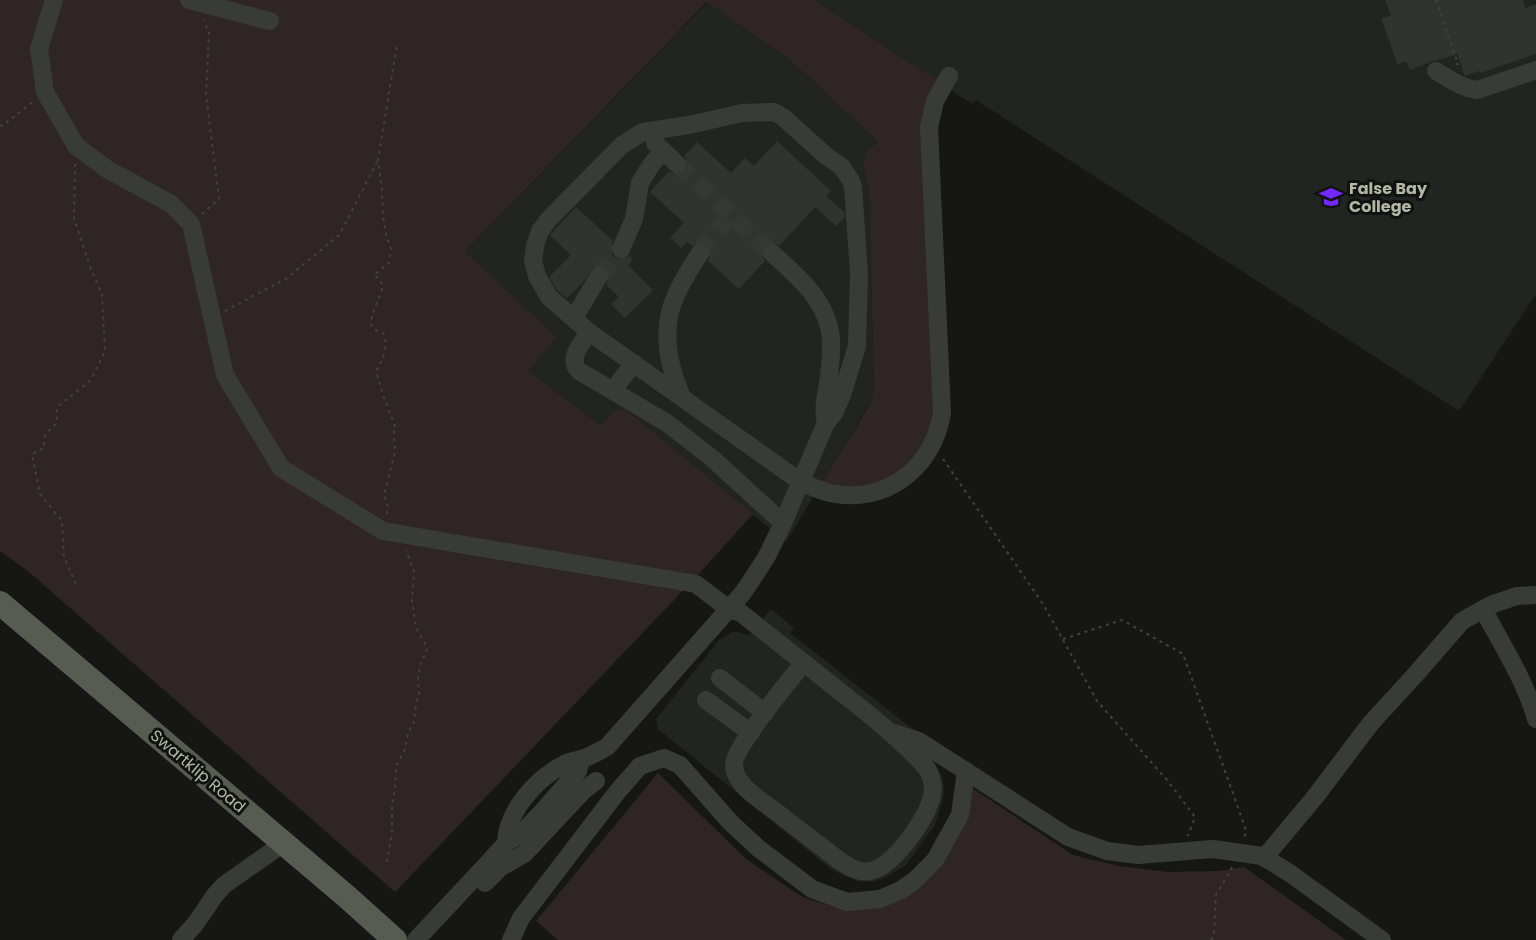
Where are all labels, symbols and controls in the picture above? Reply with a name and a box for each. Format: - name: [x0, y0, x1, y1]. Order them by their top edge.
- place label: False Bay College: [1349, 177, 1428, 218]
- school or university icon: False Bay College: [1318, 184, 1344, 210]
- street label: Swartklip Road: [145, 724, 251, 818]

